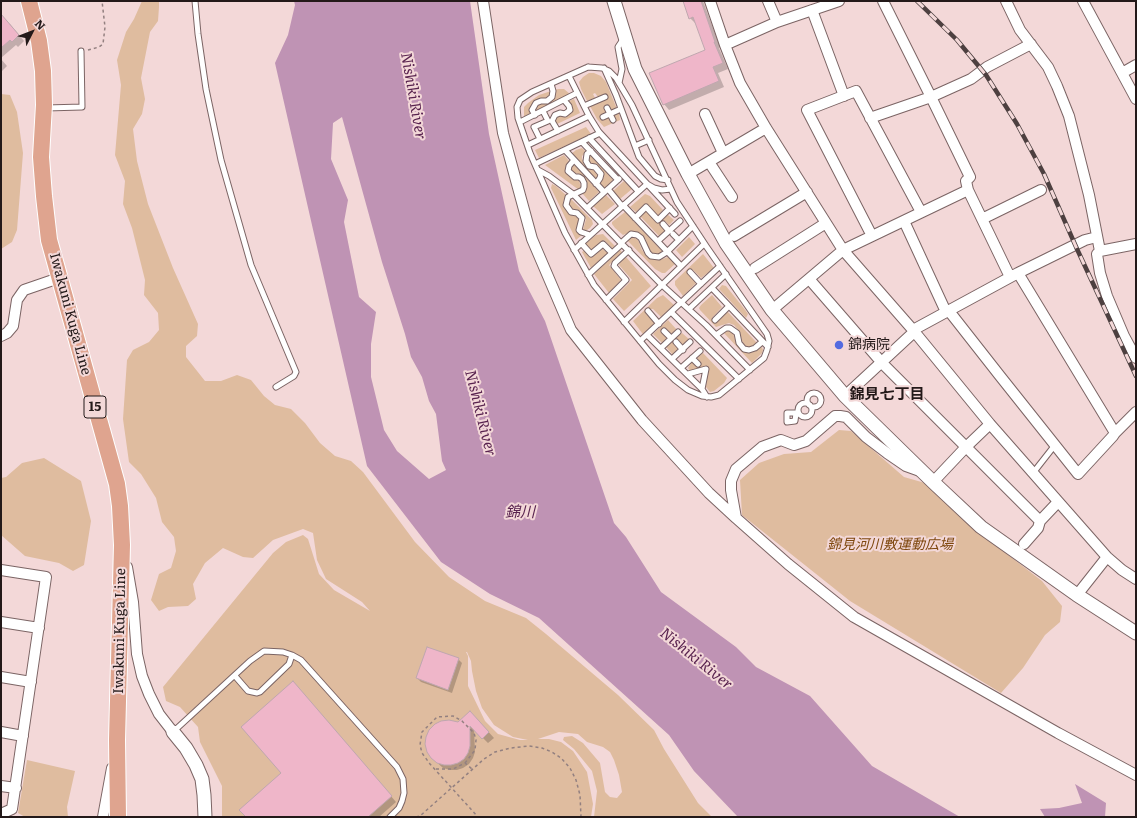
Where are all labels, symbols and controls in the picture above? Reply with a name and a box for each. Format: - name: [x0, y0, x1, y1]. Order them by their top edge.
- north arrow: [12, 12, 52, 52]
- text: N: [32, 15, 50, 33]
- water label: Nishiki River: [396, 51, 430, 141]
- street label: Iwakuni Kuga Line: [46, 251, 94, 377]
- place label: 錦病院: [848, 337, 890, 353]
- marker: 錦病院: [833, 339, 845, 351]
- water label: Nishiki River: [461, 368, 499, 458]
- district label: 錦見七丁目: [850, 386, 924, 404]
- road number: 15: [84, 396, 106, 418]
- water label: 錦川: [505, 504, 535, 522]
- park label: 錦見河川敷運動広場: [827, 537, 953, 553]
- street label: Iwakuni Kuga Line: [111, 568, 129, 694]
- water label: Nishiki River: [656, 624, 736, 694]

